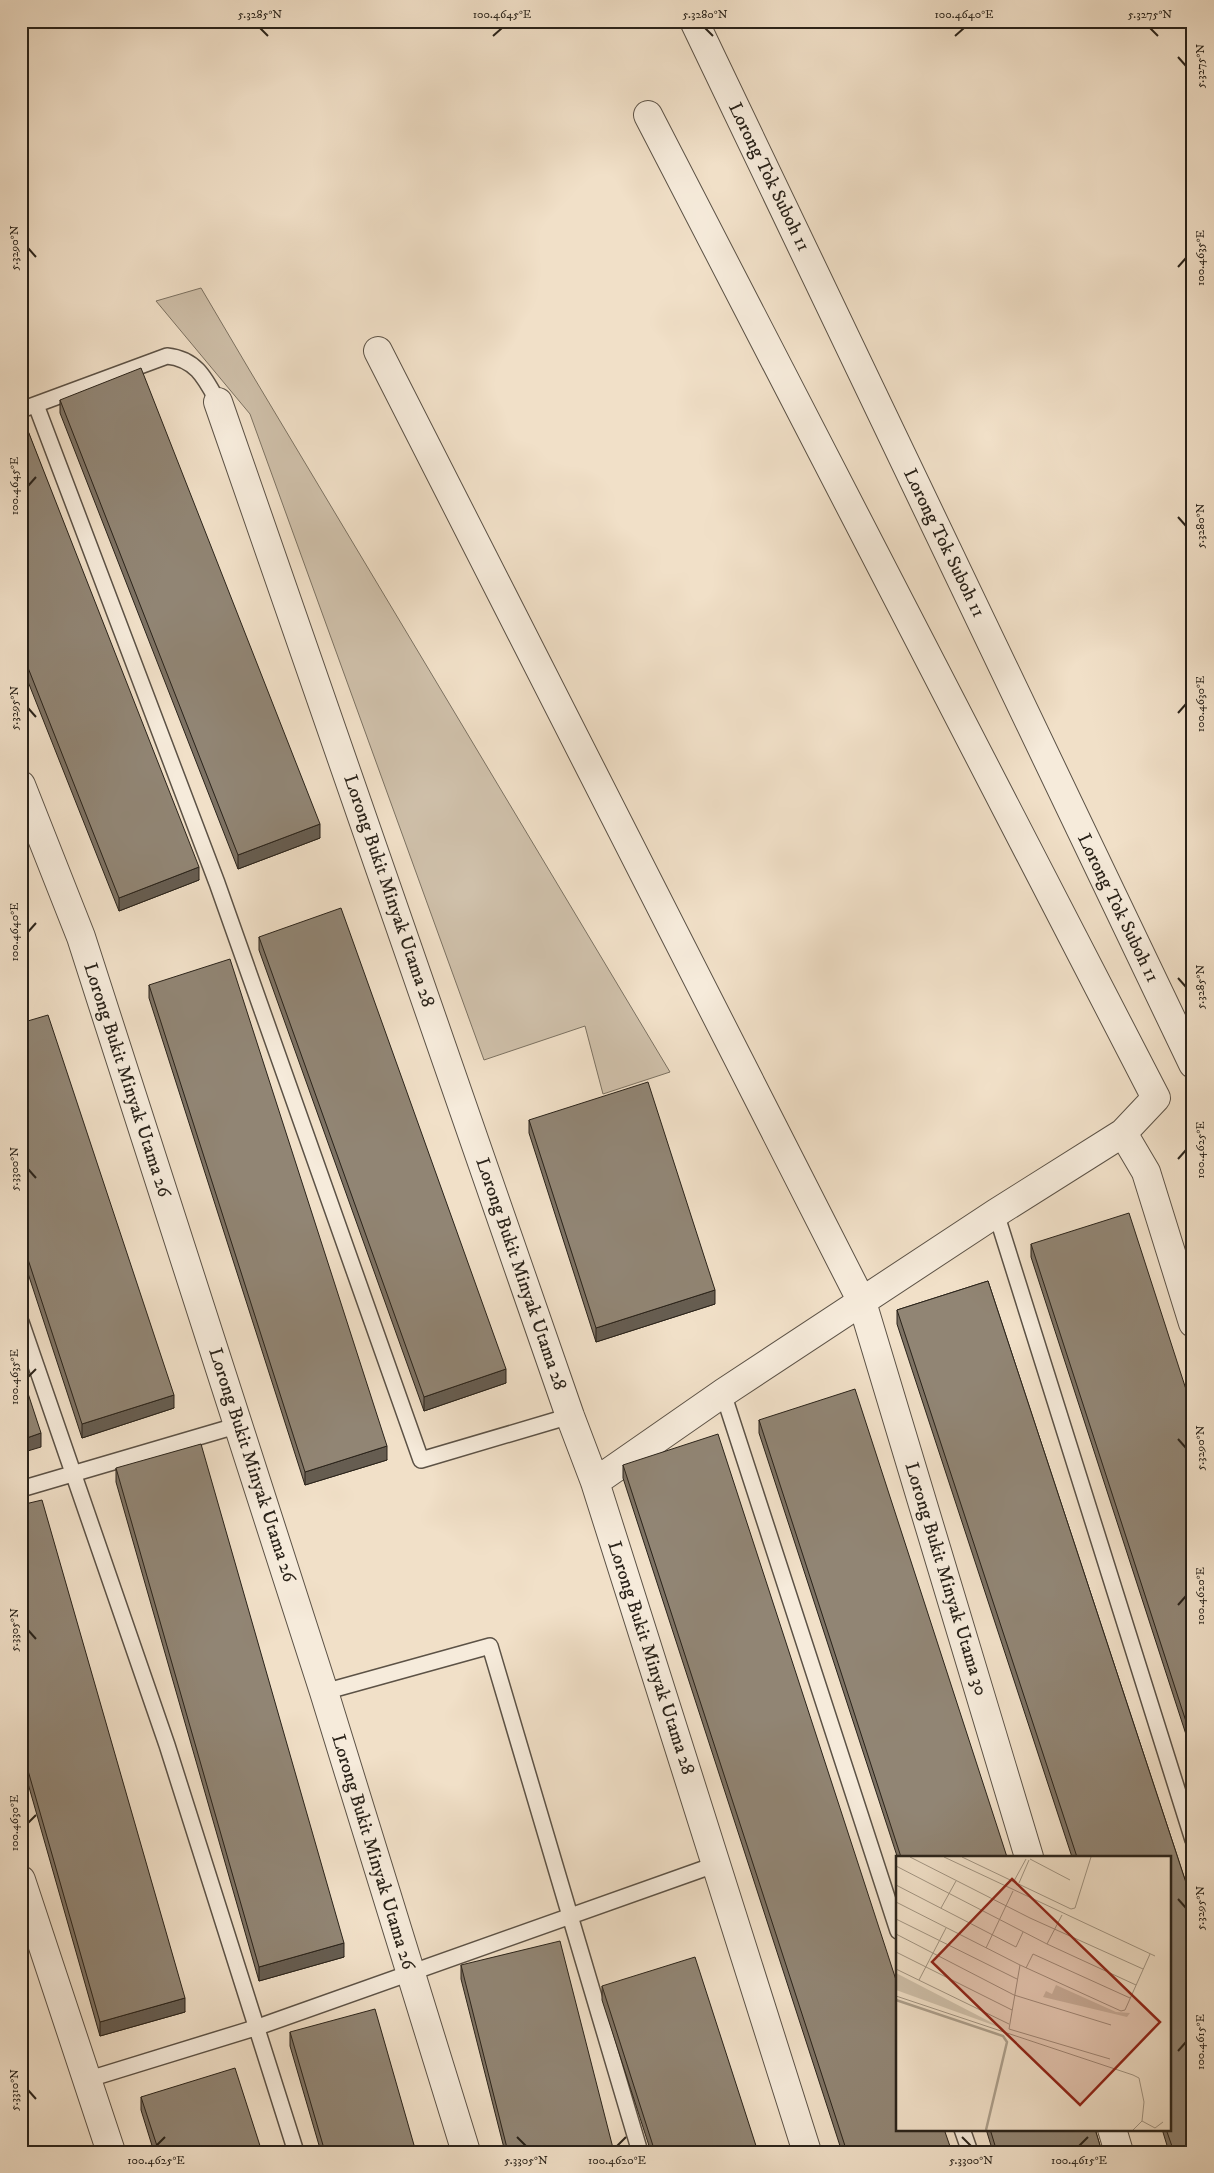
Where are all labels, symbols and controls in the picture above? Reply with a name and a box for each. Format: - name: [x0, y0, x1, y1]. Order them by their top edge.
- text: 5.3285°N: [238, 7, 282, 22]
- text: 100.4645°E: [473, 7, 532, 22]
- text: 5.3280°N: [683, 7, 728, 22]
- text: 100.4640°E: [934, 7, 994, 22]
- text: 5.3275°N: [1128, 7, 1172, 22]
- text: 5.3275°N: [1193, 44, 1208, 88]
- street label: Lorong Tok Suboh 11: [723, 99, 815, 255]
- text: 5.3290°N: [7, 225, 22, 270]
- text: 100.4635°E: [1193, 229, 1208, 286]
- text: 100.4645°E: [7, 456, 22, 515]
- street label: Lorong Tok Suboh 11: [898, 465, 990, 621]
- text: 5.3280°N: [1193, 503, 1208, 548]
- text: 100.4630°E: [1193, 675, 1208, 732]
- text: 5.3295°N: [7, 686, 22, 730]
- street label: Lorong Bukit Minyak Utama 28: [338, 772, 440, 1010]
- street label: Lorong Tok Suboh 11: [1072, 830, 1164, 986]
- text: 100.4640°E: [7, 902, 22, 962]
- street label: Lorong Bukit Minyak Utama 26: [78, 960, 176, 1201]
- text: 5.3285°N: [1193, 965, 1208, 1009]
- text: 100.4625°E: [1193, 1121, 1208, 1179]
- text: 5.3300°N: [7, 1147, 22, 1191]
- street label: Lorong Bukit Minyak Utama 28: [470, 1155, 572, 1393]
- street label: Lorong Bukit Minyak Utama 26: [203, 1345, 301, 1586]
- text: 100.4635°E: [7, 1348, 22, 1405]
- text: 5.3290°N: [1193, 1425, 1208, 1470]
- street label: Lorong Bukit Minyak Utama 30: [899, 1460, 993, 1698]
- street label: Lorong Bukit Minyak Utama 28: [602, 1538, 700, 1778]
- text: 100.4620°E: [1193, 1566, 1208, 1625]
- text: 5.3305°N: [7, 1608, 22, 1652]
- street label: Lorong Bukit Minyak Utama 26: [326, 1732, 420, 1973]
- text: 100.4630°E: [7, 1794, 22, 1851]
- inset map: [896, 1856, 1172, 2130]
- text: 5.3295°N: [1193, 1886, 1208, 1930]
- text: 100.4615°E: [1193, 2014, 1208, 2070]
- text: 5.3310°N: [7, 2069, 22, 2111]
- text: 100.4625°E: [127, 2153, 185, 2168]
- text: 5.3305°N: [504, 2153, 548, 2168]
- text: 100.4620°E: [588, 2153, 647, 2168]
- text: 5.3300°N: [949, 2153, 993, 2168]
- text: 100.4615°E: [1051, 2153, 1107, 2168]

